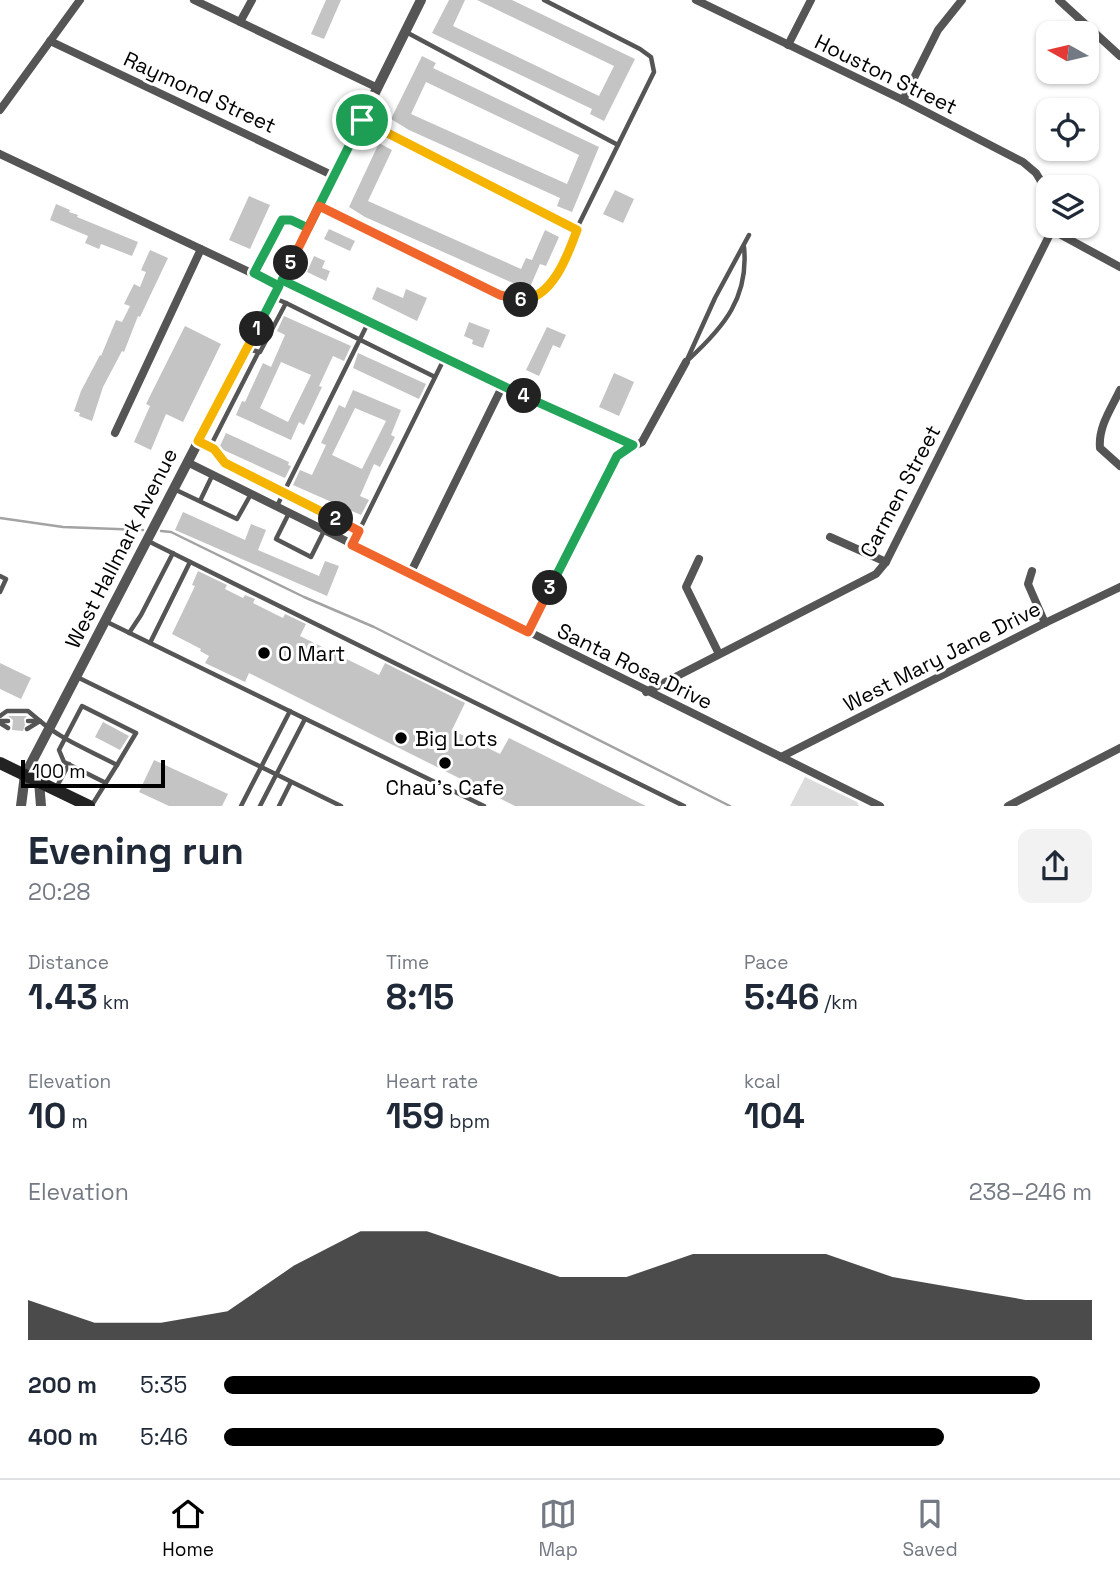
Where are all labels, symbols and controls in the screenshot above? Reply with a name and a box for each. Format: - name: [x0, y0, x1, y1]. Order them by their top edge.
- north arrow: [1036, 21, 1099, 84]
- map controls: [1036, 21, 1099, 238]
- street label: Houston Street: [810, 28, 962, 120]
- street label: Raymond Street: [120, 45, 280, 139]
- pin: [332, 90, 392, 150]
- button: locate: [1036, 98, 1099, 161]
- icon: arrive: [343, 101, 381, 139]
- button: layers: [1036, 175, 1099, 238]
- pin: 5: [274, 246, 308, 280]
- text: 5: [285, 250, 296, 275]
- pin: 6: [504, 282, 538, 318]
- text: 6: [515, 287, 526, 312]
- pin: 1: [240, 312, 274, 346]
- text: 1: [252, 316, 261, 341]
- pin: 4: [506, 378, 542, 414]
- text: 4: [517, 383, 530, 408]
- street label: Carmen Street: [854, 420, 946, 562]
- street label: West Hallmark Avenue: [59, 443, 183, 653]
- pin: 2: [318, 502, 354, 536]
- text: 2: [330, 506, 341, 531]
- pin: 3: [532, 570, 568, 606]
- text: 3: [544, 575, 555, 600]
- street label: West Mary Jane Drive: [839, 595, 1045, 717]
- street label: Santa Rosa Drive: [553, 617, 717, 715]
- place label: O Mart: [278, 640, 345, 667]
- marker: O Mart: [256, 645, 272, 661]
- place label: Big Lots: [415, 725, 498, 752]
- marker: Big Lots: [393, 730, 409, 746]
- marker: Chau's Cafe: [437, 755, 453, 771]
- scale bar: [21, 757, 164, 789]
- text: 100 m: [32, 759, 86, 784]
- place label: Chau's Cafe: [386, 774, 504, 801]
- text: Evening run: [28, 827, 244, 875]
- button: share: [1018, 829, 1092, 903]
- text: 20:28: [28, 877, 91, 907]
- text: Distance: [28, 950, 109, 975]
- text: Time: [386, 950, 429, 975]
- text: Pace: [744, 950, 788, 975]
- text: 1.43: [28, 975, 98, 1019]
- text: 8:15: [386, 975, 454, 1019]
- text: 5:46: [744, 975, 819, 1019]
- text: km: [98, 990, 129, 1015]
- text: /km: [819, 990, 858, 1015]
- text: Elevation: [28, 1069, 111, 1094]
- text: Heart rate: [386, 1069, 478, 1094]
- text: kcal: [744, 1069, 781, 1094]
- text: 10: [28, 1094, 67, 1138]
- text: 159: [386, 1094, 444, 1138]
- text: 104: [744, 1094, 805, 1138]
- text: m: [67, 1109, 88, 1134]
- text: bpm: [444, 1109, 490, 1134]
- text: Elevation: [28, 1177, 129, 1207]
- text: 238–246 m: [969, 1177, 1092, 1207]
- text: 200 m: [28, 1370, 97, 1400]
- text: 5:35: [140, 1370, 187, 1400]
- text: 400 m: [28, 1422, 98, 1452]
- text: 5:46: [140, 1422, 188, 1452]
- tab: Home: [162, 1495, 214, 1562]
- tab: Map: [538, 1495, 578, 1562]
- tab: Saved: [902, 1495, 958, 1562]

